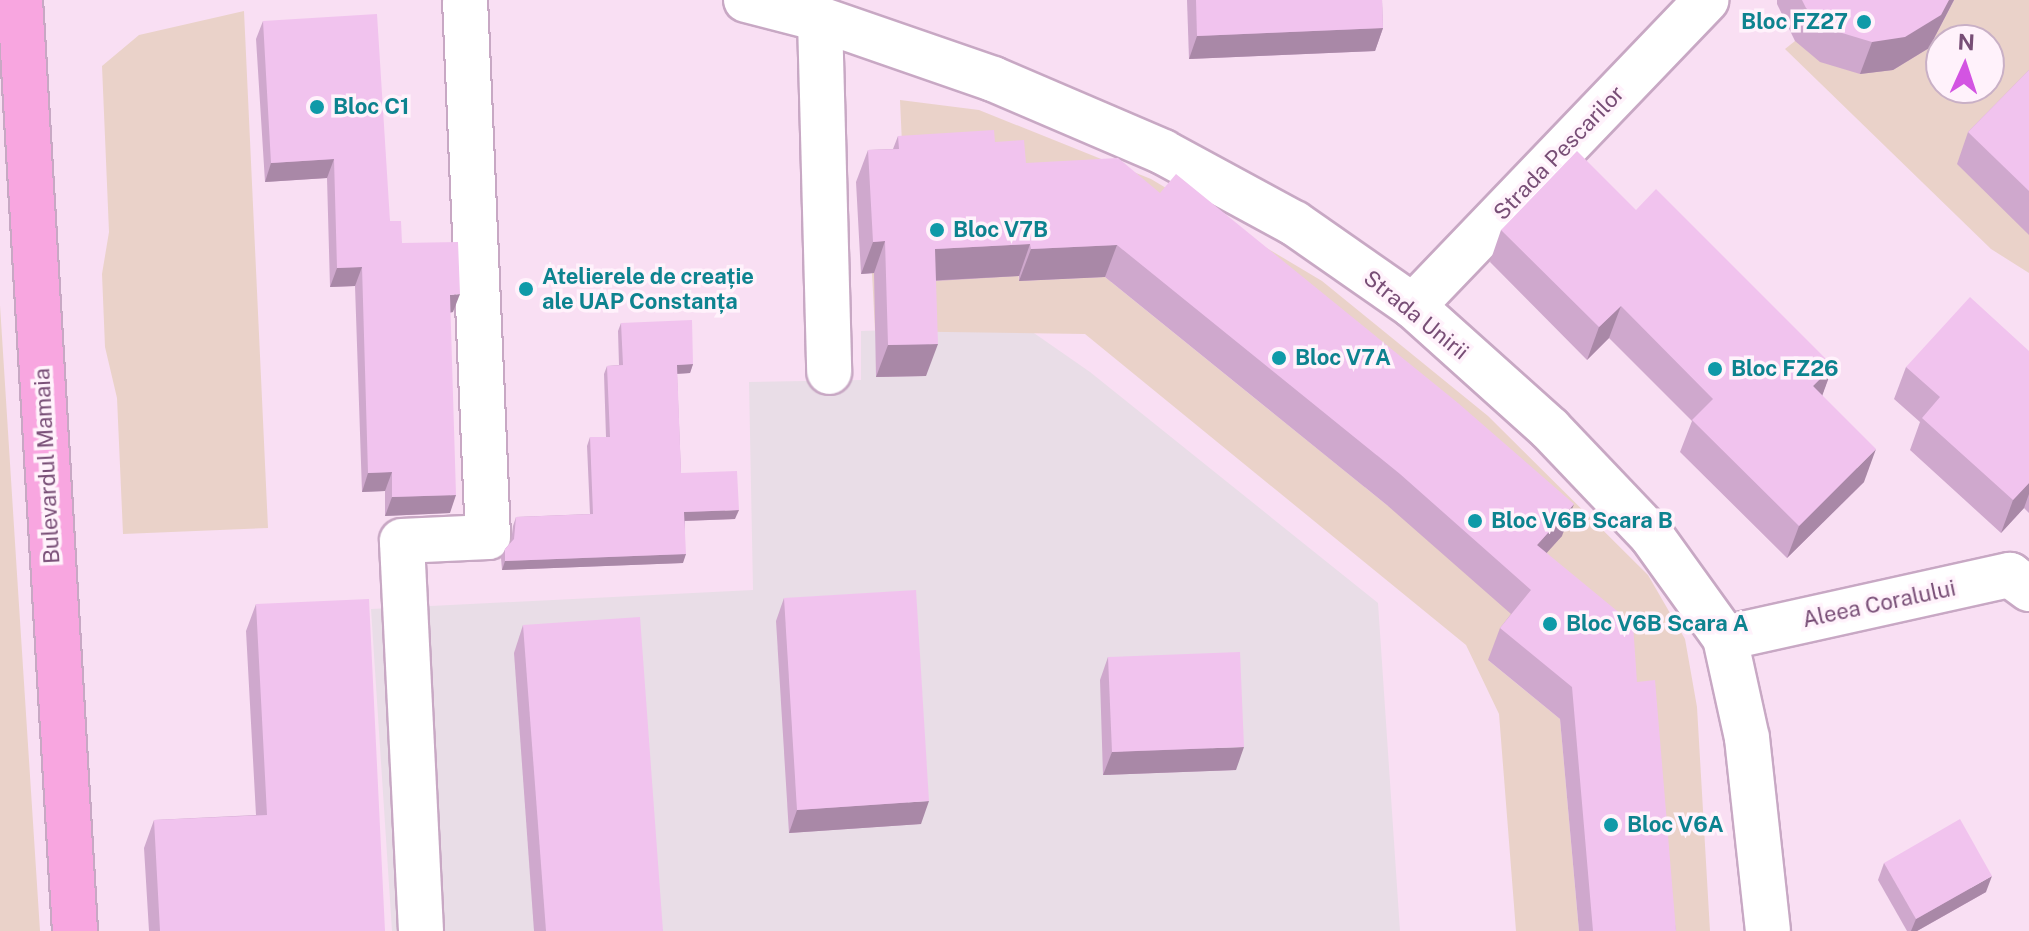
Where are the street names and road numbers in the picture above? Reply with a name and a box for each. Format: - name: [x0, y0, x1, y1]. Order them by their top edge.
- street label: Strada Pescarilor: [1488, 80, 1630, 226]
- street label: Strada Unirii: [1358, 265, 1474, 365]
- street label: Bulevardul Mamaia: [29, 368, 65, 564]
- street label: Aleea Coralului: [1800, 575, 1958, 633]

